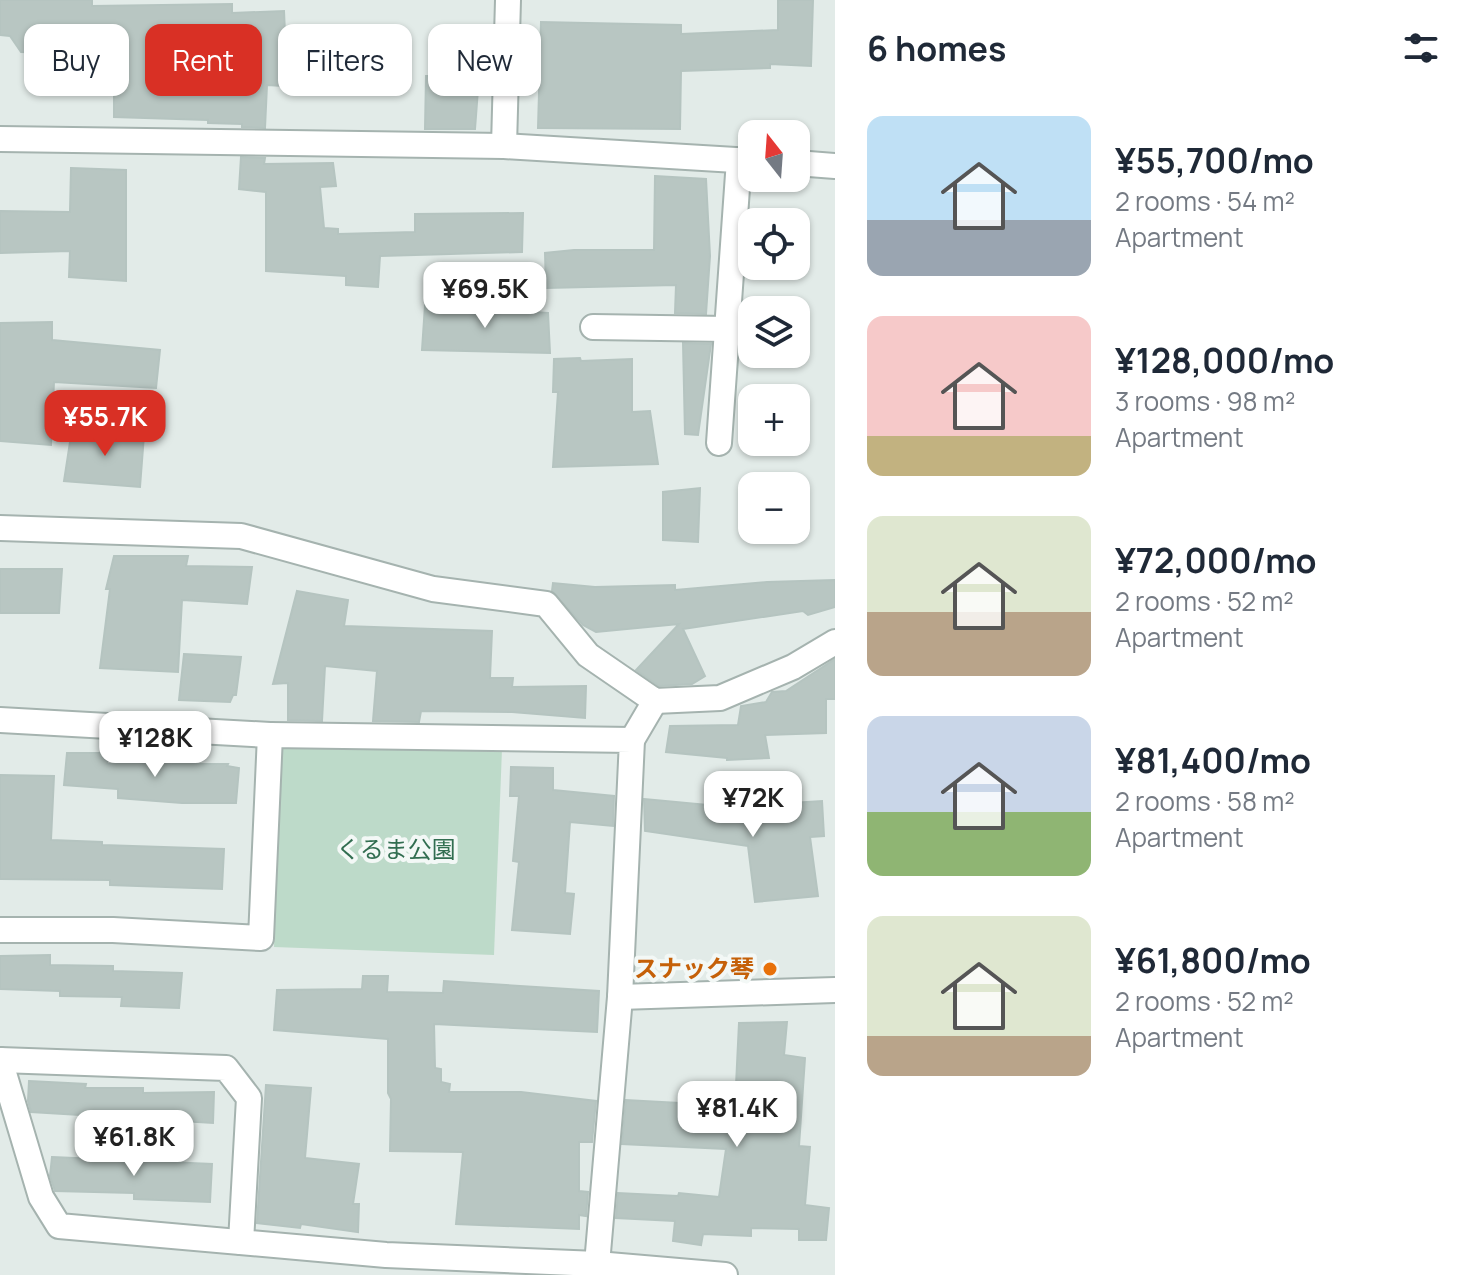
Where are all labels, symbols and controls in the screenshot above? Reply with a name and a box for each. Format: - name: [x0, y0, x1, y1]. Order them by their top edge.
- chip: Buy: [24, 24, 129, 96]
- chip: Rent: [145, 24, 262, 96]
- chip: Filters: [278, 24, 412, 96]
- chip: New: [428, 24, 541, 96]
- text: 6 homes: [867, 25, 1006, 71]
- icon: filters: [1399, 26, 1443, 70]
- north arrow: [738, 120, 810, 192]
- map controls: [738, 120, 810, 544]
- text: ¥55,700/mo: [1115, 137, 1314, 183]
- icon: home: [931, 148, 1027, 244]
- text: 2 rooms · 54 m²: [1115, 183, 1295, 219]
- button: locate: [738, 208, 810, 280]
- text: Apartment: [1115, 219, 1244, 255]
- pin: ¥69.5K: [420, 262, 550, 330]
- text: ¥69.5K: [441, 270, 529, 306]
- button: layers: [738, 296, 810, 368]
- text: ¥128,000/mo: [1115, 337, 1334, 383]
- icon: home: [931, 348, 1027, 444]
- text: 3 rooms · 98 m²: [1115, 383, 1295, 419]
- button: +: [738, 384, 810, 456]
- pin: ¥55.7K: [40, 390, 170, 458]
- text: ¥55.7K: [63, 398, 147, 434]
- text: Apartment: [1115, 419, 1244, 455]
- button: −: [738, 472, 810, 544]
- text: ¥72,000/mo: [1115, 537, 1317, 583]
- icon: home: [931, 548, 1027, 644]
- text: 2 rooms · 52 m²: [1115, 583, 1294, 619]
- text: Apartment: [1115, 619, 1244, 655]
- pin: ¥128K: [99, 711, 211, 779]
- text: ¥128K: [117, 719, 193, 755]
- text: ¥81,400/mo: [1115, 737, 1311, 783]
- icon: home: [931, 748, 1027, 844]
- pin: ¥72K: [706, 771, 800, 839]
- text: ¥72K: [722, 779, 784, 815]
- text: 2 rooms · 58 m²: [1115, 783, 1295, 819]
- text: Apartment: [1115, 819, 1244, 855]
- park label: くるま公園: [336, 832, 456, 865]
- text: ¥61,800/mo: [1115, 937, 1311, 983]
- icon: home: [931, 948, 1027, 1044]
- place label: スナック琴: [634, 951, 754, 984]
- marker: スナック琴: [761, 960, 779, 978]
- text: 2 rooms · 52 m²: [1115, 983, 1294, 1019]
- text: Apartment: [1115, 1019, 1244, 1055]
- pin: ¥81.4K: [672, 1081, 802, 1149]
- text: ¥81.4K: [696, 1089, 778, 1125]
- pin: ¥61.8K: [69, 1110, 199, 1178]
- text: ¥61.8K: [93, 1118, 175, 1154]

